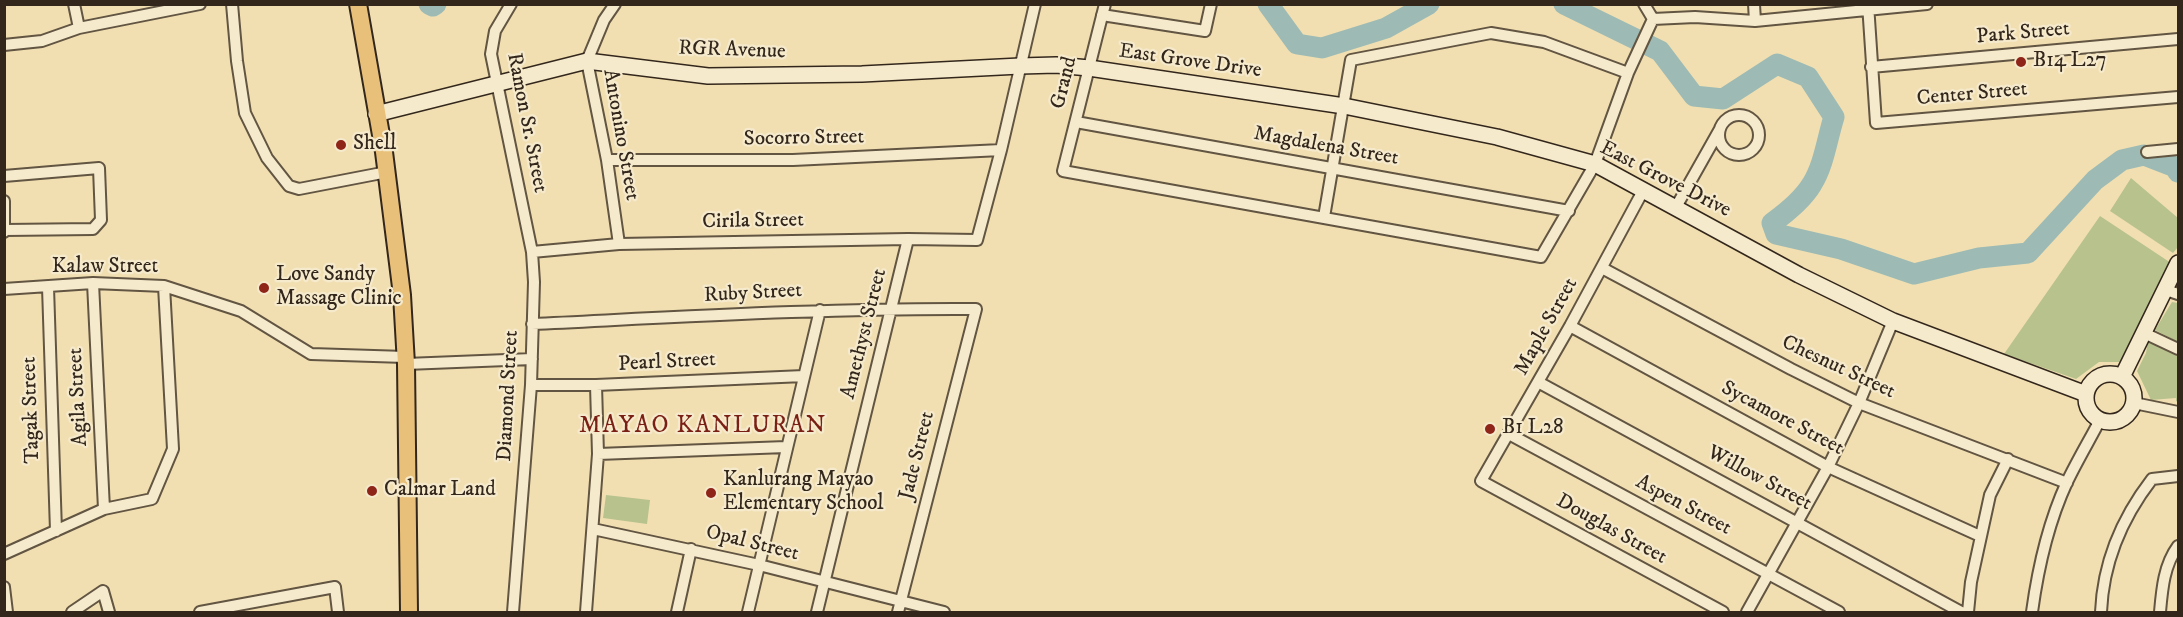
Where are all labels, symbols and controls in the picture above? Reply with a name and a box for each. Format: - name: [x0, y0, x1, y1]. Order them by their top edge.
- street label: Park Street: [1975, 17, 2071, 51]
- street label: RGR Avenue: [678, 37, 786, 65]
- street label: East Grove Drive: [1117, 40, 1263, 84]
- place label: B14 L27: [2033, 49, 2107, 75]
- street label: Ramon Sr. Street: [500, 51, 552, 195]
- street label: Grand: [1046, 54, 1084, 112]
- marker: B14 L27: [2014, 55, 2028, 69]
- street label: Antonino Street: [596, 67, 644, 203]
- street label: Center Street: [1916, 78, 2028, 112]
- street label: Magdalena Street: [1252, 122, 1400, 172]
- street label: Socorro Street: [744, 125, 864, 153]
- place label: Shell: [353, 132, 396, 158]
- street label: East Grove Drive: [1595, 136, 1735, 224]
- marker: Shell: [334, 138, 348, 152]
- street label: Cirila Street: [702, 209, 804, 235]
- street label: Kalaw Street: [52, 255, 158, 281]
- place label: Love Sandy Massage Clinic: [276, 263, 402, 313]
- street label: Amethyst Street: [837, 266, 893, 402]
- street label: Maple Street: [1510, 274, 1584, 380]
- street label: Ruby Street: [703, 279, 803, 309]
- marker: Love Sandy Massage Clinic: [257, 281, 271, 295]
- street label: Diamond Street: [493, 330, 525, 462]
- street label: Chesnut Street: [1777, 331, 1899, 405]
- street label: Agila Street: [64, 347, 94, 447]
- street label: Pearl Street: [618, 348, 716, 378]
- street label: Tagak Street: [18, 356, 46, 464]
- street label: Sycamore Street: [1716, 376, 1848, 462]
- street label: Jade Street: [895, 409, 941, 503]
- district label: MAYAO KANLURAN: [579, 413, 827, 441]
- place label: B1 L28: [1502, 416, 1563, 442]
- marker: B1 L28: [1483, 422, 1497, 436]
- street label: Willow Street: [1702, 441, 1816, 517]
- place label: Kanlurang Mayao Elementary School: [723, 468, 884, 518]
- street label: Aspen Street: [1631, 470, 1735, 542]
- place label: Calmar Land: [384, 478, 496, 504]
- marker: Calmar Land: [365, 484, 379, 498]
- marker: Kanlurang Mayao Elementary School: [704, 486, 718, 500]
- street label: Douglas Street: [1551, 489, 1671, 571]
- street label: Opal Street: [703, 520, 801, 568]

